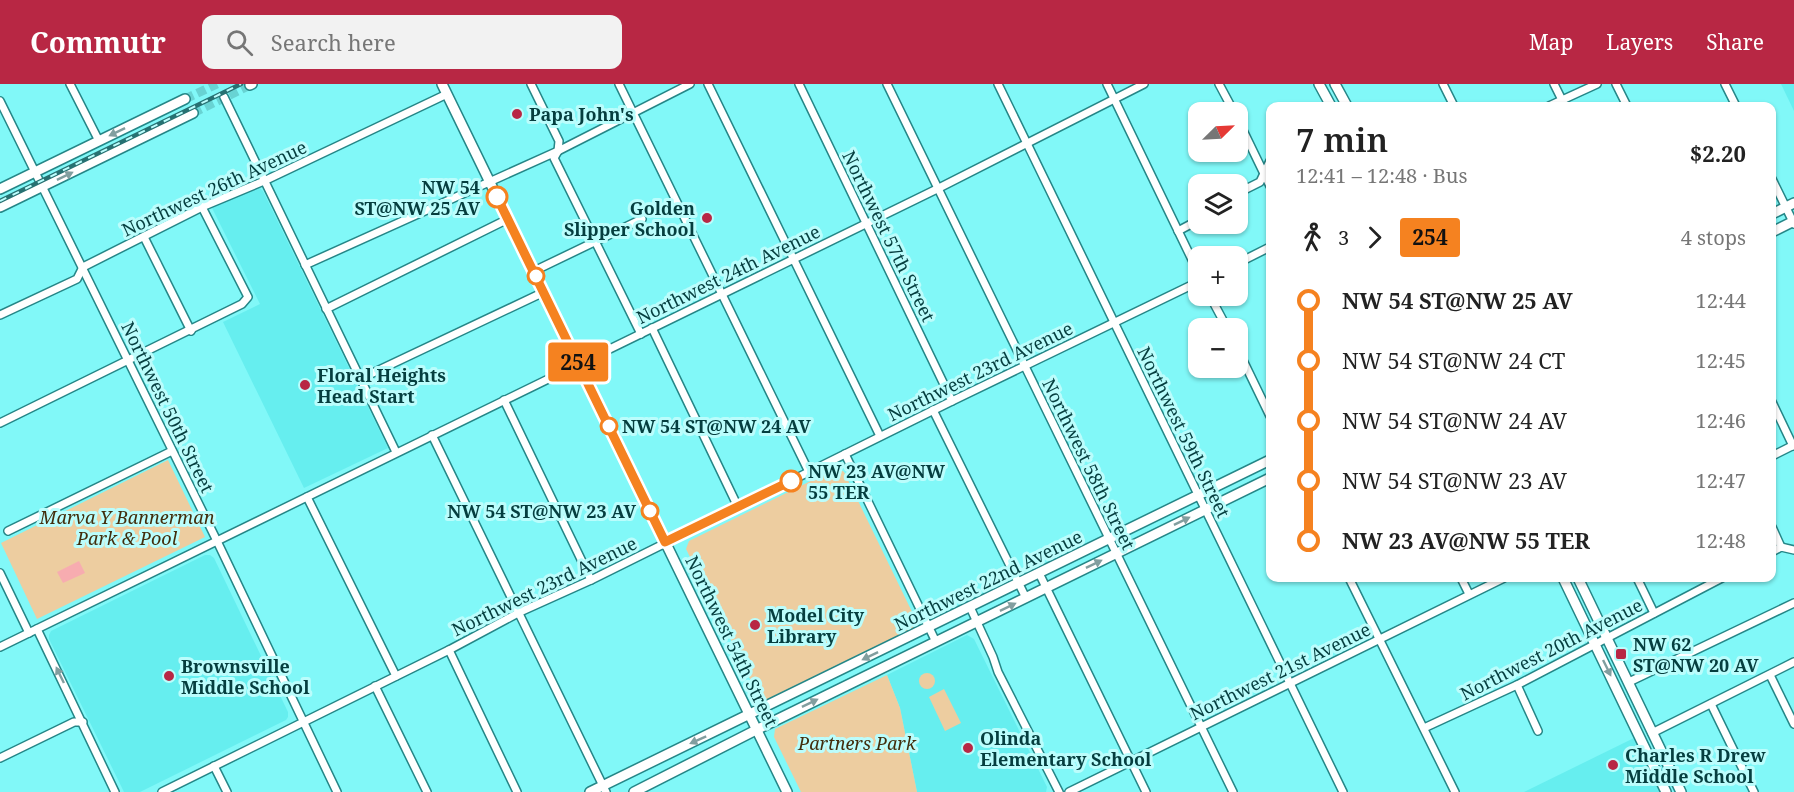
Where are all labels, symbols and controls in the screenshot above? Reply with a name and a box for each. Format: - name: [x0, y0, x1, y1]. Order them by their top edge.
- search box: [202, 15, 622, 69]
- text: Commutr: [30, 23, 166, 61]
- icon: search: [223, 26, 256, 59]
- text: Search here: [271, 27, 396, 57]
- text: Map: [1529, 28, 1573, 56]
- text: Layers: [1606, 28, 1673, 56]
- text: Share: [1706, 28, 1764, 56]
- place label: Papa John's: [529, 102, 634, 126]
- north arrow: [1188, 102, 1248, 162]
- map controls: [1188, 102, 1248, 378]
- marker: Papa John's: [510, 107, 524, 121]
- text: 7 min: [1296, 117, 1388, 162]
- one-way arrow: [109, 127, 126, 137]
- street label: Northwest 26th Avenue: [118, 135, 310, 241]
- text: $2.20: [1690, 138, 1746, 168]
- street label: Northwest 57th Street: [837, 147, 941, 325]
- text: 12:41 – 12:48 · Bus: [1296, 162, 1467, 189]
- one-way arrow: [56, 171, 73, 180]
- button: layers: [1188, 174, 1248, 234]
- place label: NW 54 ST@NW 25 AV: [354, 175, 480, 220]
- marker: NW 54 ST@NW 25 AV: [486, 186, 508, 208]
- place label: Golden Slipper School: [564, 196, 696, 241]
- marker: Golden Slipper School: [700, 211, 714, 225]
- street label: Northwest 24th Avenue: [632, 219, 824, 329]
- icon: walk: [1296, 221, 1329, 254]
- icon: forward: [1358, 221, 1391, 254]
- text: 254: [1412, 223, 1448, 251]
- text: 3: [1338, 224, 1349, 251]
- text: 4 stops: [1681, 224, 1746, 251]
- button: +: [1188, 246, 1248, 306]
- unlabelled marker: [527, 267, 545, 285]
- text: NW 54 ST@NW 25 AV: [1342, 285, 1573, 315]
- text: 12:44: [1696, 287, 1746, 314]
- street label: Northwest 23rd Avenue: [883, 316, 1077, 426]
- street label: Northwest 50th Street: [116, 318, 220, 496]
- button: −: [1188, 318, 1248, 378]
- line badge: 254: [544, 342, 612, 382]
- street label: Northwest 59th Street: [1132, 343, 1236, 521]
- text: NW 54 ST@NW 24 CT: [1342, 345, 1565, 375]
- text: 12:45: [1696, 347, 1746, 374]
- text: 254: [560, 348, 596, 376]
- place label: Floral Heights Head Start: [317, 363, 446, 408]
- street label: Northwest 58th Street: [1037, 375, 1141, 553]
- marker: Floral Heights Head Start: [298, 378, 312, 392]
- text: NW 54 ST@NW 24 AV: [1342, 405, 1567, 435]
- text: 12:46: [1696, 407, 1746, 434]
- place label: NW 54 ST@NW 24 AV: [622, 414, 811, 438]
- marker: NW 54 ST@NW 24 AV: [600, 417, 618, 435]
- place label: NW 23 AV@NW 55 TER: [808, 459, 946, 504]
- text: NW 54 ST@NW 23 AV: [1342, 465, 1567, 495]
- text: 12:47: [1696, 467, 1746, 494]
- marker: NW 23 AV@NW 55 TER: [780, 470, 802, 492]
- place label: NW 54 ST@NW 23 AV: [447, 499, 636, 523]
- marker: NW 54 ST@NW 23 AV: [641, 502, 659, 520]
- park label: Marva Y Bannerman Park & Pool: [39, 505, 215, 550]
- one-way arrow: [1174, 517, 1191, 526]
- street label: Northwest 22nd Avenue: [890, 524, 1086, 636]
- text: NW 23 AV@NW 55 TER: [1342, 525, 1590, 555]
- text: 12:48: [1696, 527, 1746, 554]
- street label: Northwest 23rd Avenue: [447, 531, 641, 641]
- street label: Northwest 54th Street: [680, 552, 784, 730]
- one-way arrow: [1086, 560, 1103, 569]
- street label: Northwest 20th Avenue: [1456, 593, 1646, 705]
- one-way arrow: [999, 602, 1016, 611]
- place label: Model City Library: [767, 603, 865, 648]
- street label: Northwest 21st Avenue: [1186, 617, 1374, 725]
- marker: Model City Library: [748, 618, 762, 632]
- place label: NW 62 ST@NW 20 AV: [1633, 632, 1759, 677]
- marker: NW 62 ST@NW 20 AV: [1614, 647, 1628, 661]
- one-way arrow: [862, 652, 879, 661]
- place label: Brownsville Middle School: [181, 654, 310, 699]
- one-way arrow: [1603, 659, 1612, 676]
- one-way arrow: [55, 667, 65, 684]
- marker: Brownsville Middle School: [162, 669, 176, 683]
- one-way arrow: [802, 699, 819, 708]
- place label: Olinda Elementary School: [980, 726, 1152, 771]
- park label: Partners Park: [797, 731, 917, 755]
- one-way arrow: [689, 736, 706, 745]
- marker: Olinda Elementary School: [961, 741, 975, 755]
- place label: Charles R Drew Middle School: [1625, 743, 1766, 788]
- marker: Charles R Drew Middle School: [1606, 758, 1620, 772]

